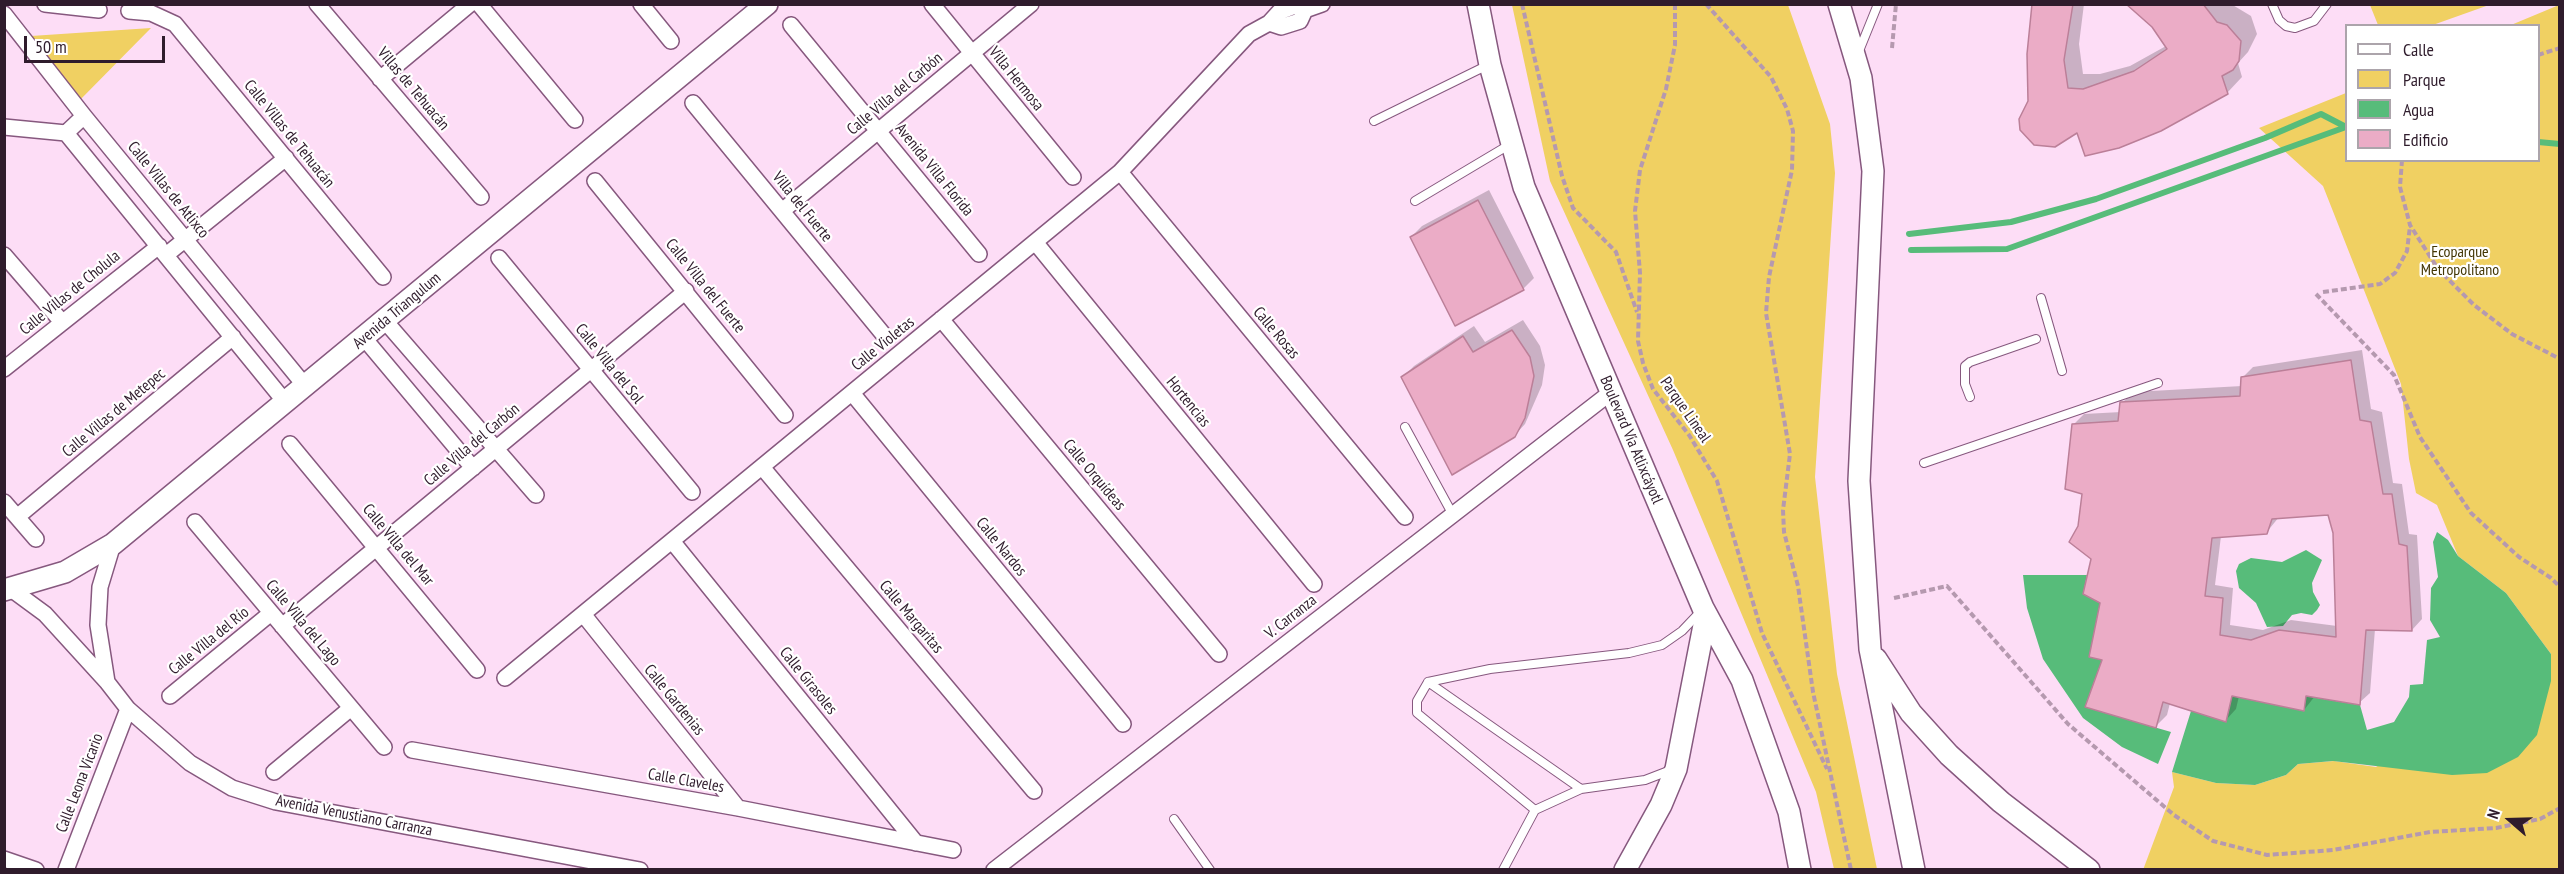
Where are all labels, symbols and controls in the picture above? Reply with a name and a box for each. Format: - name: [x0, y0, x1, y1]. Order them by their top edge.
- scale bar: [27, 24, 168, 62]
- legend: [2345, 24, 2540, 162]
- text: 50 m: [35, 35, 67, 58]
- text: Calle: [2403, 38, 2434, 61]
- street label: Villa Hermosa: [984, 43, 1048, 115]
- street label: Villas de Tehuacán: [373, 44, 453, 134]
- street label: Calle Villa del Carbón: [843, 49, 947, 139]
- text: Parque: [2403, 68, 2446, 91]
- street label: Calle Villas de Tehuacán: [240, 76, 338, 192]
- text: Agua: [2403, 98, 2434, 121]
- street label: Avenida Villa Florida: [891, 120, 977, 220]
- text: Edificio: [2403, 128, 2448, 151]
- street label: Calle Villas de Atlixco: [123, 138, 213, 242]
- street label: Villa del Fuerte: [768, 168, 836, 246]
- street label: Calle Villa del Fuerte: [661, 235, 749, 337]
- park label: Ecoparque Metropolitano: [2421, 242, 2499, 280]
- street label: Calle Villas de Cholula: [16, 247, 124, 339]
- street label: Avenida Triangulum: [349, 269, 445, 353]
- street label: Calle Rosas: [1249, 303, 1303, 363]
- street label: Calle Violetas: [848, 313, 918, 375]
- street label: Calle Villa del Sol: [571, 320, 647, 408]
- street label: Calle Villas de Metepec: [59, 364, 169, 462]
- street label: Hortencias: [1162, 373, 1214, 431]
- street label: Boulevard Vía Atlixcáyotl: [1595, 373, 1667, 507]
- street label: Parque Lineal: [1656, 374, 1714, 446]
- street label: Calle Villa del Carbón: [420, 400, 524, 490]
- street label: Calle Orquídeas: [1059, 436, 1129, 514]
- street label: Calle Villa del Mar: [358, 500, 438, 590]
- street label: Calle Nardos: [972, 514, 1030, 580]
- street label: Calle Villa del Lago: [261, 576, 345, 670]
- street label: Calle Margaritas: [875, 577, 947, 657]
- street label: V. Carranza: [1261, 591, 1321, 643]
- street label: Calle Villa del Río: [165, 603, 253, 679]
- street label: Calle Girasoles: [775, 643, 841, 719]
- street label: Calle Gardenias: [640, 661, 708, 739]
- street label: Calle Leona Vicario: [52, 731, 108, 835]
- street label: Calle Claveles: [646, 765, 726, 797]
- north arrow: [2480, 790, 2540, 850]
- street label: Avenida Venustiano Carranza: [274, 791, 434, 841]
- text: N: [2482, 806, 2504, 821]

